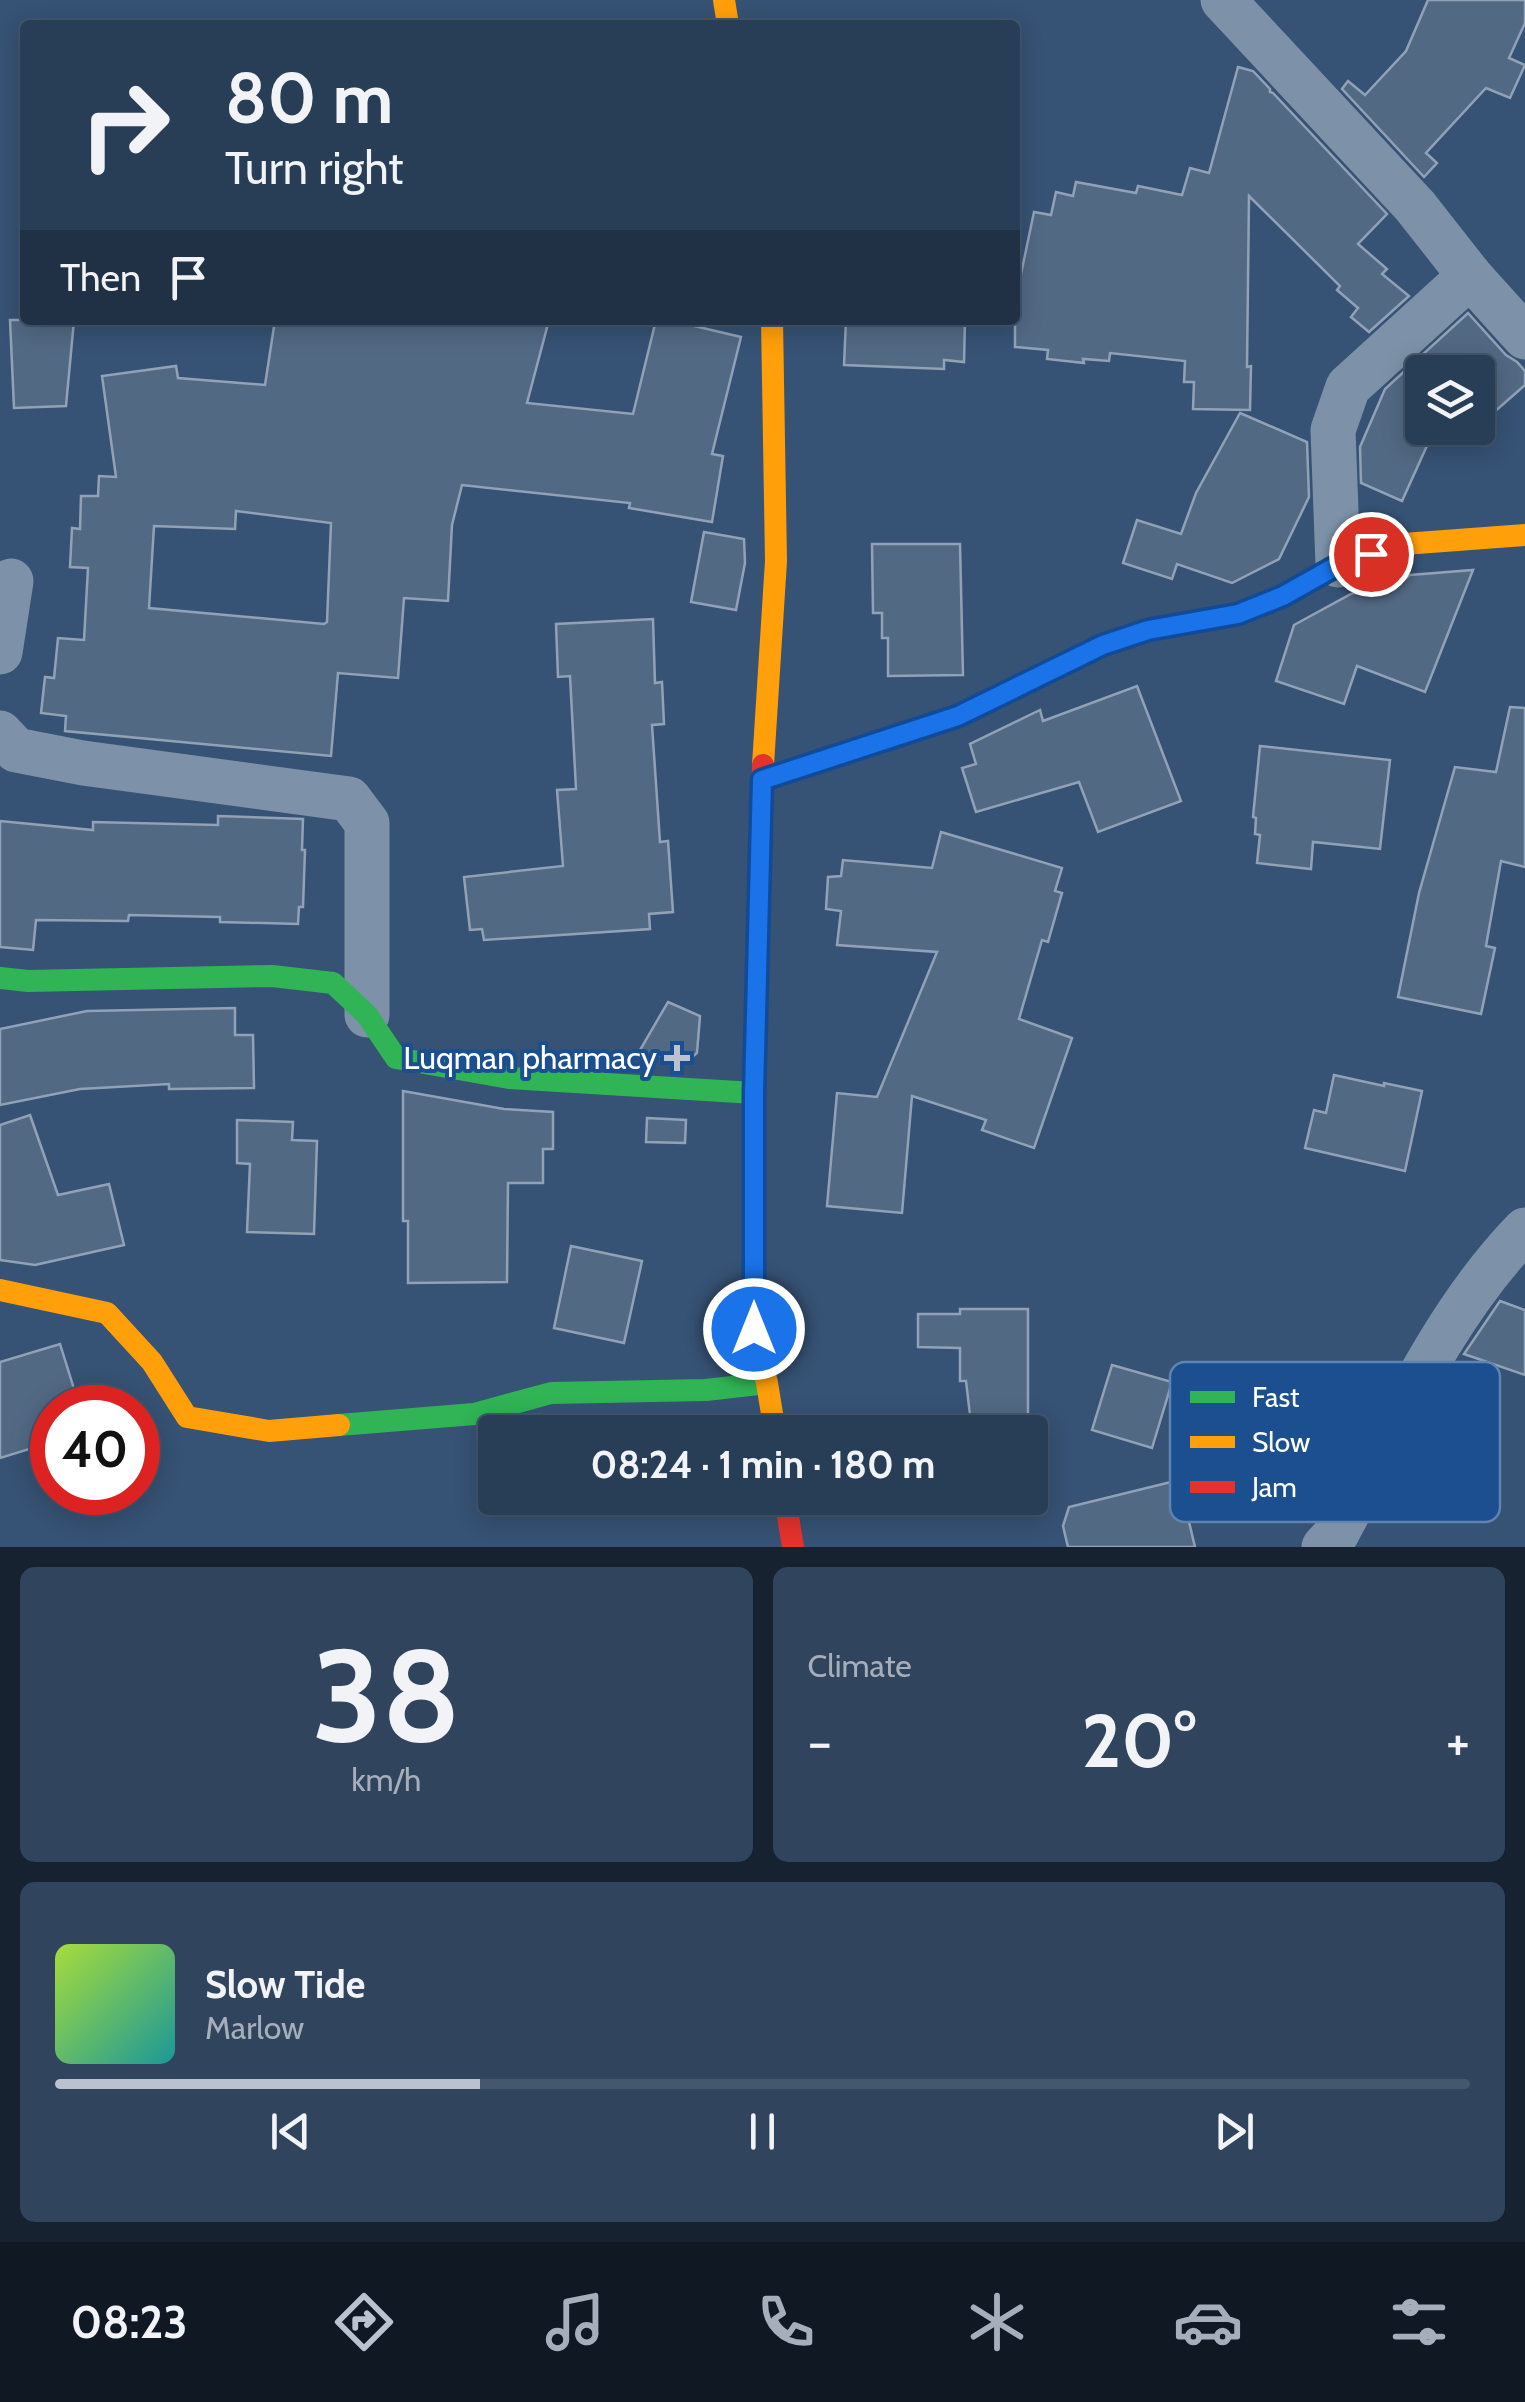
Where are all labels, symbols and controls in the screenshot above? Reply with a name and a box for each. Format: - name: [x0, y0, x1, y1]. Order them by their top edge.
- text: 80 m: [225, 55, 393, 141]
- icon: right: [60, 60, 190, 190]
- text: Turn right: [225, 141, 404, 195]
- icon: arrive: [161, 250, 216, 305]
- text: Then: [60, 254, 141, 301]
- map controls: [1405, 355, 1495, 445]
- button: layers: [1405, 355, 1495, 445]
- pin: [1329, 512, 1414, 597]
- icon: arrive: [1344, 527, 1399, 582]
- place label: Luqman pharmacy: [403, 1038, 657, 1077]
- marker: Luqman pharmacy: [666, 1047, 688, 1069]
- position arrow: [702, 1277, 806, 1381]
- legend: [1170, 1362, 1500, 1522]
- text: Fast: [1252, 1380, 1300, 1414]
- speed limit sign: 40: [30, 1385, 160, 1515]
- text: Slow: [1252, 1425, 1310, 1459]
- text: 08:24 · 1 min · 180 m: [591, 1441, 935, 1488]
- text: Jam: [1251, 1470, 1297, 1504]
- text: 38: [312, 1616, 461, 1774]
- text: Climate: [808, 1646, 912, 1685]
- text: 20°: [1082, 1695, 1196, 1786]
- text: −: [808, 1708, 832, 1775]
- text: +: [1446, 1708, 1470, 1775]
- text: km/h: [351, 1760, 421, 1799]
- text: Slow Tide: [205, 1961, 365, 2008]
- text: Marlow: [205, 2008, 304, 2047]
- icon: previous: [263, 2104, 318, 2159]
- icon: pause: [735, 2104, 790, 2159]
- icon: next: [1207, 2104, 1262, 2159]
- icon: directions: [329, 2287, 399, 2357]
- icon: music: [540, 2287, 610, 2357]
- icon: phone: [751, 2287, 821, 2357]
- icon: climate: [962, 2287, 1032, 2357]
- icon: car: [1173, 2287, 1243, 2357]
- icon: filters: [1384, 2287, 1454, 2357]
- text: 08:23: [71, 2295, 188, 2349]

